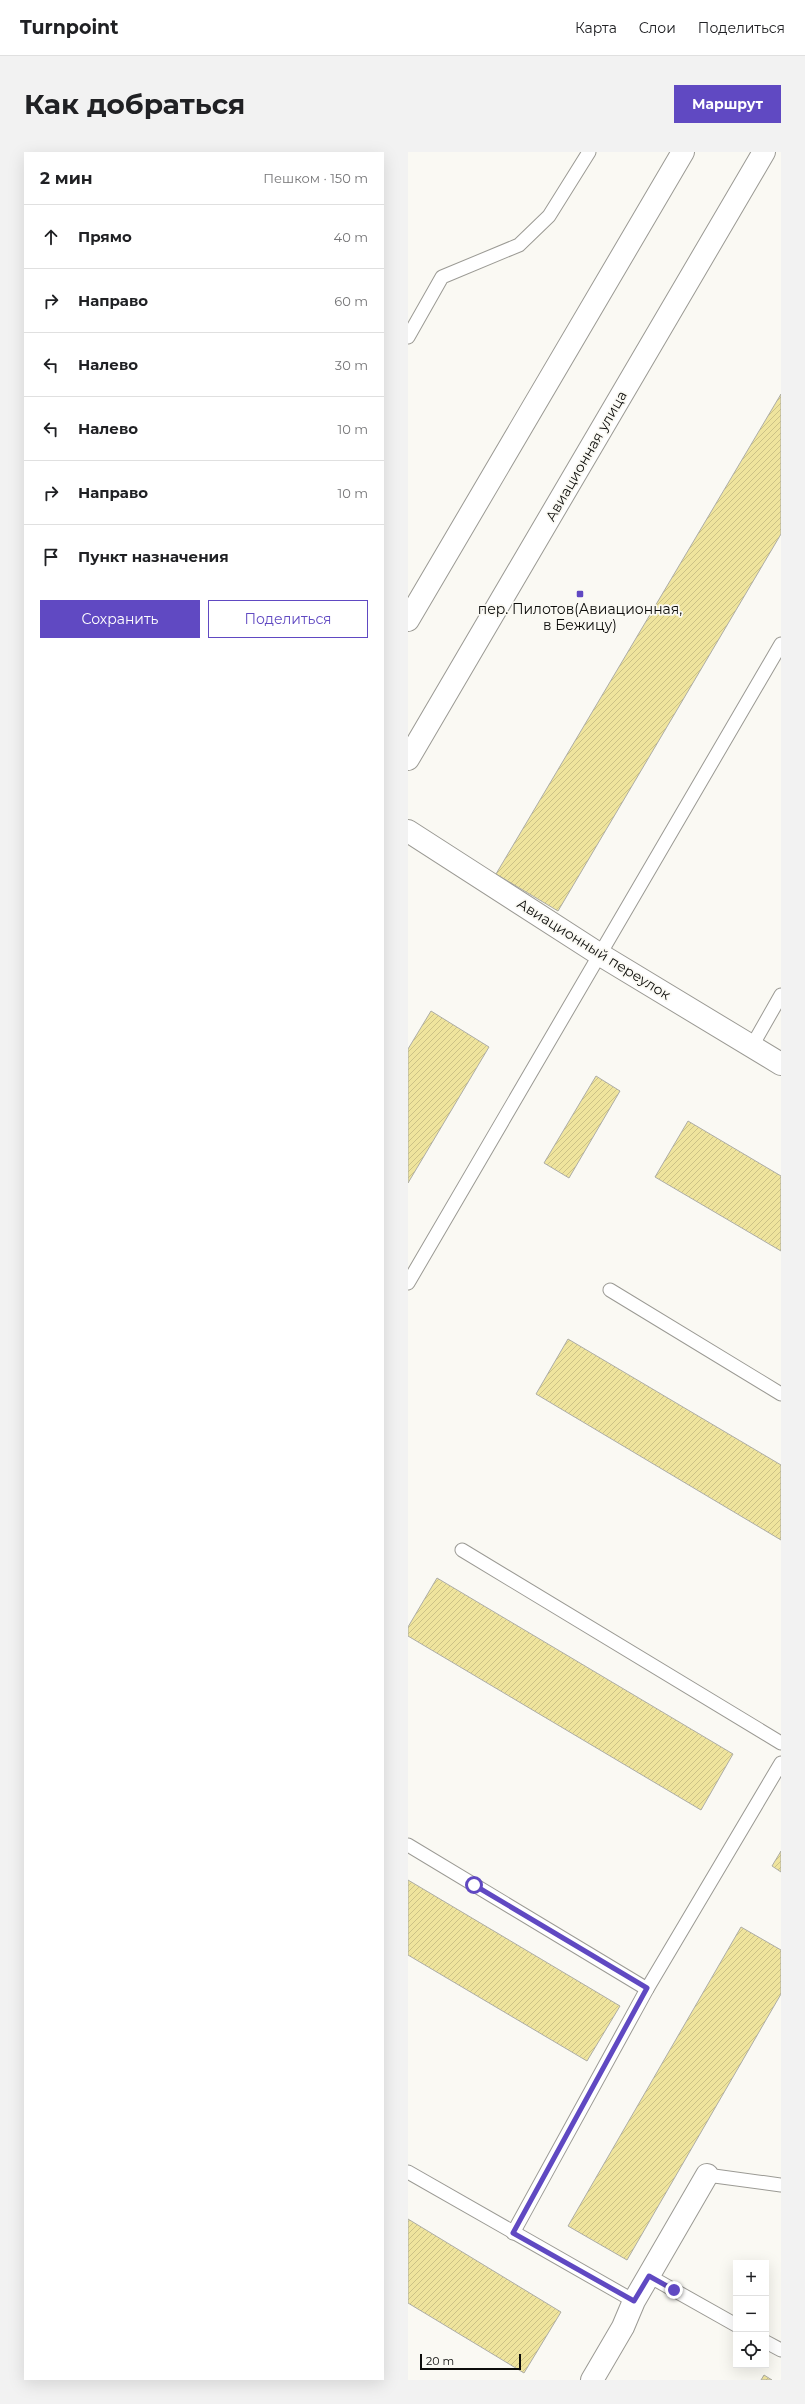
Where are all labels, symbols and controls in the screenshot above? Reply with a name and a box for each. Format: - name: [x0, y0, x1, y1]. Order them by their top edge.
- text: Turnpoint: [20, 16, 119, 39]
- text: Карта: [575, 19, 617, 37]
- text: Слои: [639, 19, 676, 37]
- text: Поделиться: [698, 19, 785, 37]
- button: Маршрут: [674, 85, 781, 123]
- text: Как добраться: [24, 87, 245, 121]
- text: 2 мин: [40, 168, 93, 188]
- text: Пешком · 150 m: [263, 170, 368, 186]
- icon: ahead: [40, 226, 62, 248]
- text: Прямо: [78, 227, 132, 246]
- text: 40 m: [334, 229, 368, 245]
- icon: right: [40, 290, 62, 312]
- text: Направо: [78, 291, 148, 310]
- text: 60 m: [334, 293, 368, 309]
- icon: left: [40, 354, 62, 376]
- text: Налево: [78, 355, 138, 374]
- text: 30 m: [335, 357, 368, 373]
- street label: Авиационная улица: [541, 388, 631, 524]
- icon: left: [40, 418, 62, 440]
- text: Налево: [78, 419, 138, 438]
- text: 10 m: [338, 421, 368, 437]
- icon: right: [40, 482, 62, 504]
- text: Направо: [78, 483, 148, 502]
- text: 10 m: [338, 485, 368, 501]
- icon: arrive: [40, 546, 62, 568]
- text: Пункт назначения: [78, 547, 229, 566]
- marker: пер. Пилотов(Авиационная, в Бежицу): [575, 589, 585, 599]
- button: Сохранить: [40, 600, 200, 638]
- button: Поделиться: [208, 600, 368, 638]
- place label: пер. Пилотов(Авиационная, в Бежицу): [478, 600, 682, 634]
- street label: Авиационный переулок: [514, 894, 674, 1004]
- route start: [465, 1876, 483, 1894]
- map controls: [733, 2260, 769, 2368]
- button: +: [733, 2260, 769, 2296]
- route end: [665, 2281, 683, 2299]
- button: −: [733, 2296, 769, 2332]
- button: locate: [733, 2332, 769, 2368]
- scale bar: [420, 2352, 521, 2371]
- text: 20 m: [426, 2354, 454, 2368]

